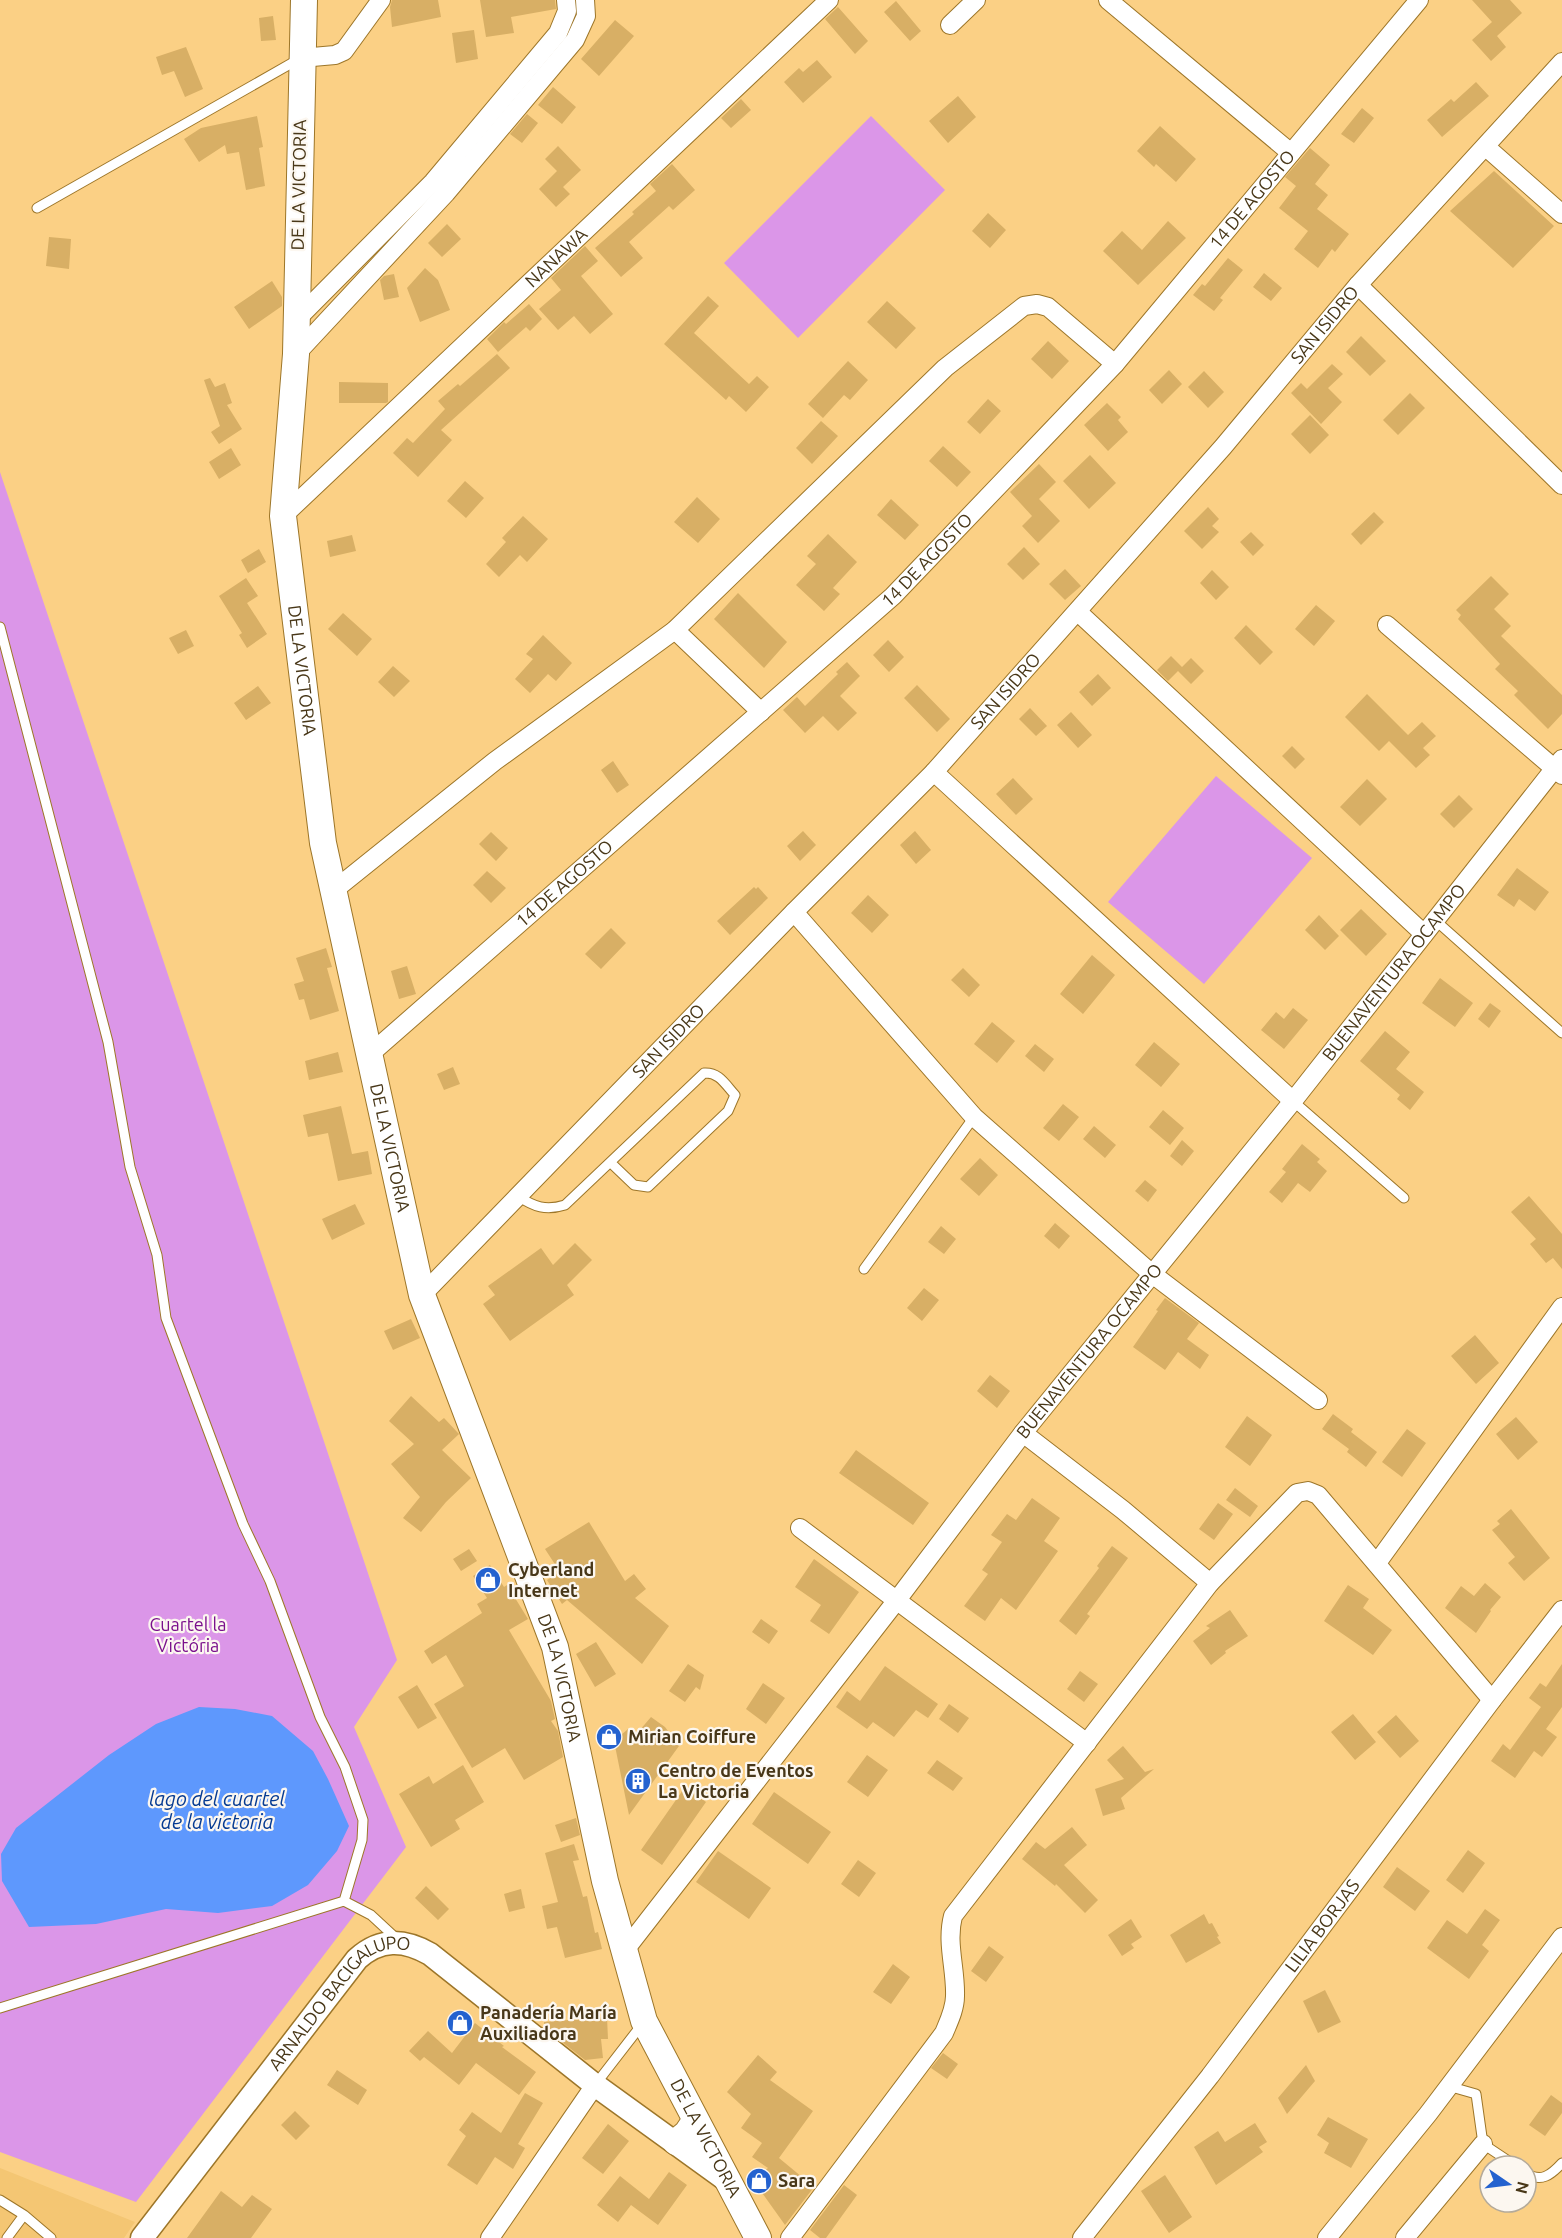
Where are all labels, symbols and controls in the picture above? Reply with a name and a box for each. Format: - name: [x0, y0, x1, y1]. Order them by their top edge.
- street label: DE LA VICTORIA: [287, 119, 309, 251]
- street label: 14 DE AGOSTO: [1205, 146, 1298, 252]
- street label: NANAWA: [521, 223, 591, 291]
- street label: SAN ISIDRO: [1286, 281, 1362, 367]
- street label: 14 DE AGOSTO: [877, 509, 976, 610]
- street label: DE LA VICTORIA: [285, 604, 321, 737]
- street label: SAN ISIDRO: [966, 649, 1044, 733]
- street label: 14 DE AGOSTO: [511, 835, 616, 931]
- street label: BUENAVENTURA OCAMPO: [1318, 879, 1469, 1064]
- street label: SAN ISIDRO: [628, 999, 708, 1081]
- street label: DE LA VICTORIA: [367, 1081, 415, 1214]
- street label: BUENAVENTURA OCAMPO: [1012, 1259, 1166, 1442]
- place label: Cyberland Internet: [508, 1559, 594, 1600]
- shop icon: Cyberland Internet: [473, 1565, 503, 1595]
- street label: DE LA VICTORIA: [534, 1611, 586, 1744]
- park label: Cuartel la Victória: [149, 1614, 227, 1655]
- shop icon: Mirian Coiffure: [594, 1722, 624, 1752]
- place label: Mirian Coiffure: [628, 1726, 756, 1746]
- place label: Centro de Eventos La Victoria: [658, 1760, 814, 1801]
- building icon: Centro de Eventos La Victoria: [623, 1766, 653, 1796]
- water label: lago del cuartel de la victoria: [149, 1787, 285, 1833]
- street label: LILIA BORJAS: [1281, 1875, 1363, 1976]
- street label: ARNALDO BACIGALUPO: [264, 1932, 412, 2074]
- place label: Panadería María Auxiliadora: [480, 2002, 617, 2043]
- shop icon: Panadería María Auxiliadora: [445, 2008, 475, 2038]
- street label: DE LA VICTORIA: [667, 2075, 746, 2201]
- north arrow: [1478, 2154, 1538, 2214]
- shop icon: Sara: [744, 2166, 774, 2196]
- place label: Sara: [778, 2170, 815, 2190]
- text: N: [1512, 2180, 1533, 2196]

